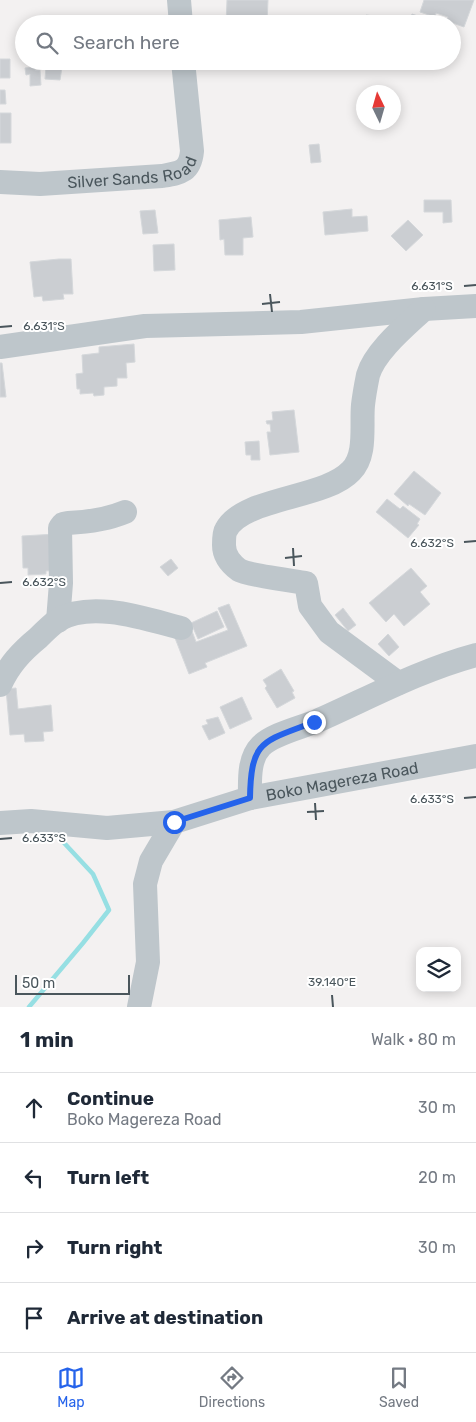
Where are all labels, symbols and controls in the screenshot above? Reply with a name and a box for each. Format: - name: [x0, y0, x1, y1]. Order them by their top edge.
- search box: [15, 15, 461, 70]
- icon: search: [33, 29, 61, 57]
- text: Search here: [73, 31, 180, 54]
- north arrow: [356, 85, 401, 130]
- street label: Silver Sands Road: [67, 154, 201, 192]
- text: 6.631°S: [411, 279, 453, 293]
- text: 6.631°S: [23, 319, 65, 333]
- text: 6.632°S: [410, 536, 454, 550]
- text: 6.632°S: [22, 575, 66, 589]
- route end: [303, 711, 326, 734]
- street label: Boko Magereza Road: [264, 758, 420, 805]
- text: 6.633°S: [410, 792, 454, 806]
- route start: [163, 811, 186, 834]
- text: 6.633°S: [22, 831, 66, 845]
- map controls: [416, 947, 461, 992]
- button: layers: [416, 947, 461, 992]
- scale bar: [15, 972, 130, 995]
- text: 50 m: [22, 975, 55, 992]
- text: 39.140°E: [308, 975, 356, 989]
- text: 1 min: [20, 1027, 74, 1052]
- text: Walk · 80 m: [371, 1030, 456, 1049]
- text: Continue: [67, 1087, 154, 1110]
- icon: ahead: [20, 1094, 48, 1122]
- text: 30 m: [418, 1098, 456, 1117]
- text: Boko Magereza Road: [67, 1110, 222, 1129]
- icon: left: [20, 1164, 48, 1192]
- text: Turn left: [67, 1166, 149, 1189]
- text: 20 m: [418, 1168, 456, 1187]
- icon: right: [20, 1234, 48, 1262]
- text: Turn right: [67, 1236, 162, 1259]
- text: 30 m: [418, 1238, 456, 1257]
- icon: arrive: [20, 1304, 48, 1332]
- text: Arrive at destination: [67, 1306, 263, 1329]
- tab: Map: [57, 1364, 85, 1411]
- tab: Directions: [199, 1364, 265, 1411]
- tab: Saved: [379, 1364, 419, 1411]

